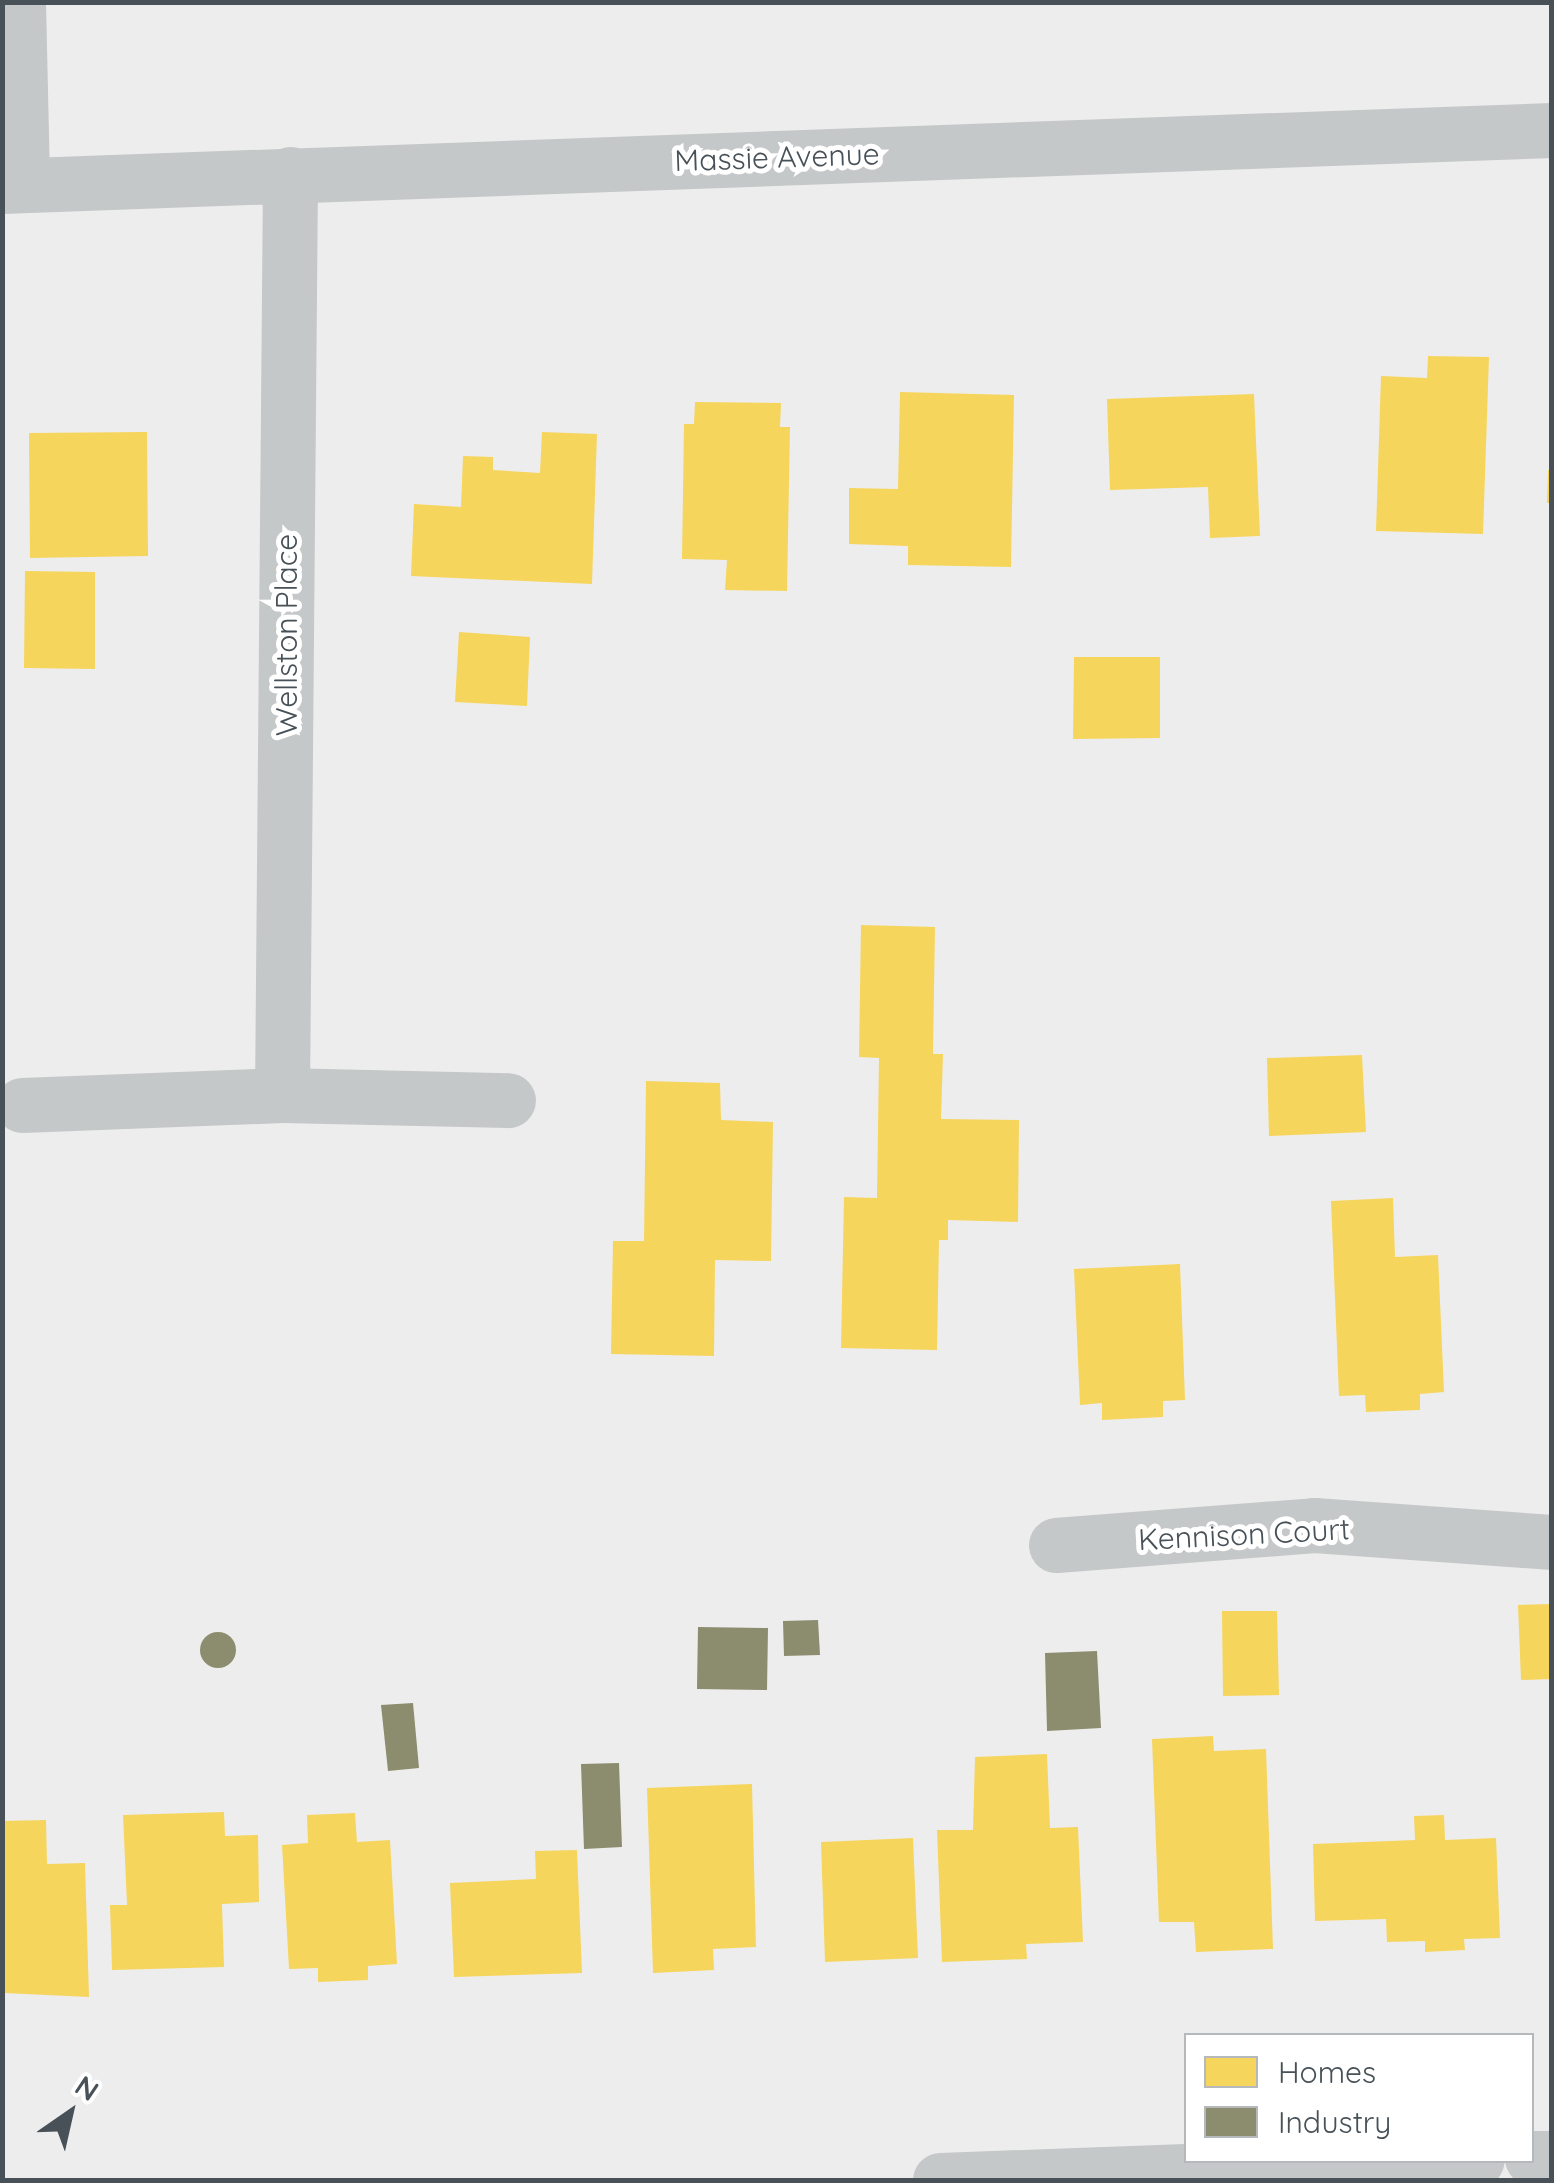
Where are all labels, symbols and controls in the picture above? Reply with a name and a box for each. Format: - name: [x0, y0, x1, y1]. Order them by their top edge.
- street label: Massie Avenue: [674, 135, 880, 179]
- street label: Wellston Place: [268, 534, 304, 736]
- street label: Kennison Court: [1137, 1510, 1351, 1558]
- legend: [1184, 2033, 1534, 2163]
- text: Homes: [1278, 2053, 1376, 2091]
- north arrow: [20, 2063, 120, 2163]
- text: N: [69, 2067, 105, 2108]
- text: Industry: [1278, 2103, 1391, 2141]

